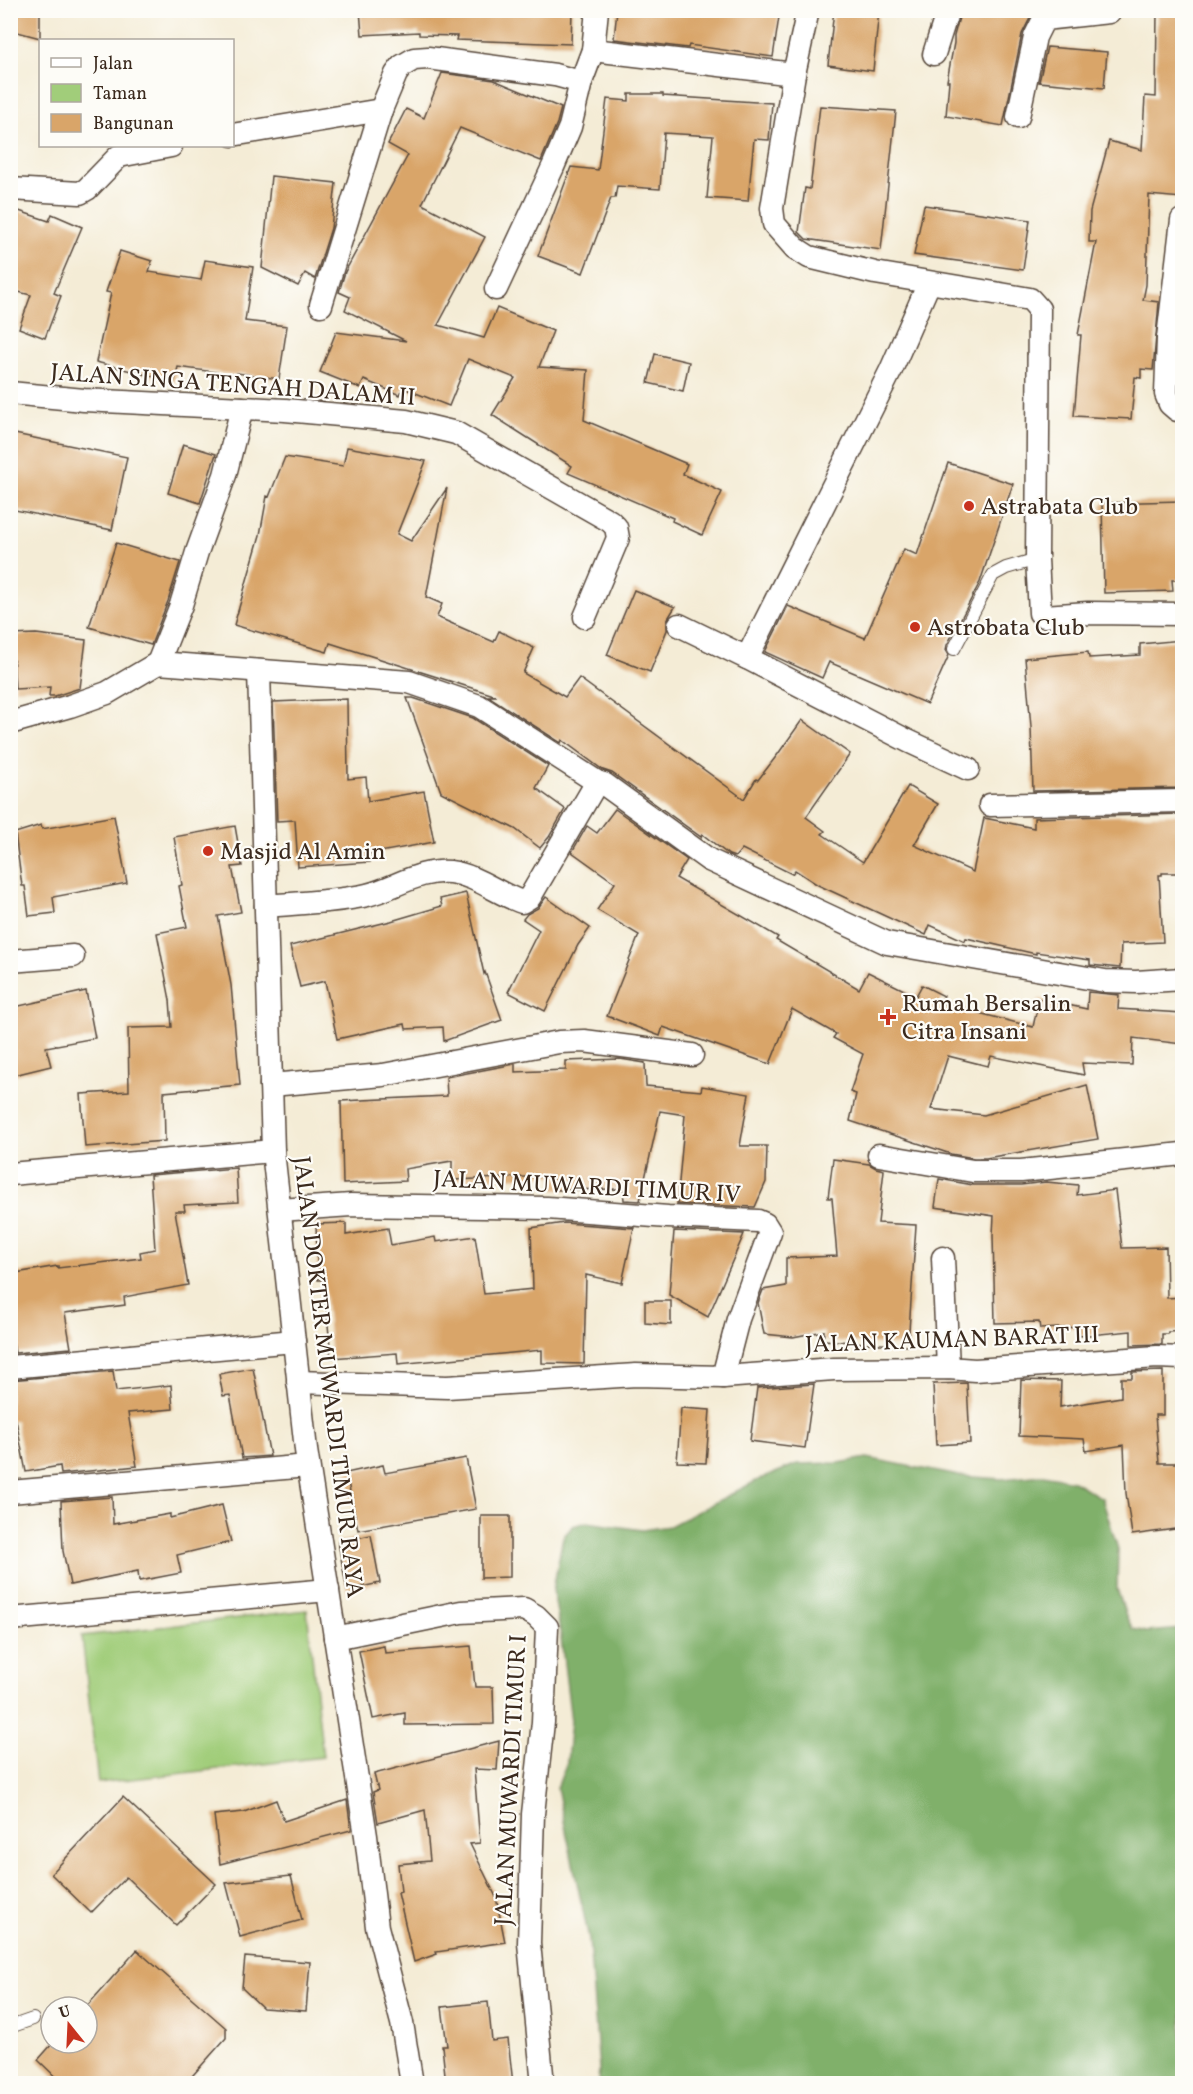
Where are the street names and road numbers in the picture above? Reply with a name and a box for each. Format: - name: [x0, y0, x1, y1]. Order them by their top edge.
- street label: JALAN SINGA TENGAH DALAM II: [49, 356, 416, 416]
- street label: JALAN DOKTER MUWARDI TIMUR RAYA: [283, 1154, 371, 1600]
- street label: JALAN MUWARDI TIMUR IV: [432, 1163, 742, 1213]
- street label: JALAN KAUMAN BARAT III: [804, 1319, 1100, 1363]
- street label: JALAN MUWARDI TIMUR I: [487, 1634, 537, 1927]

